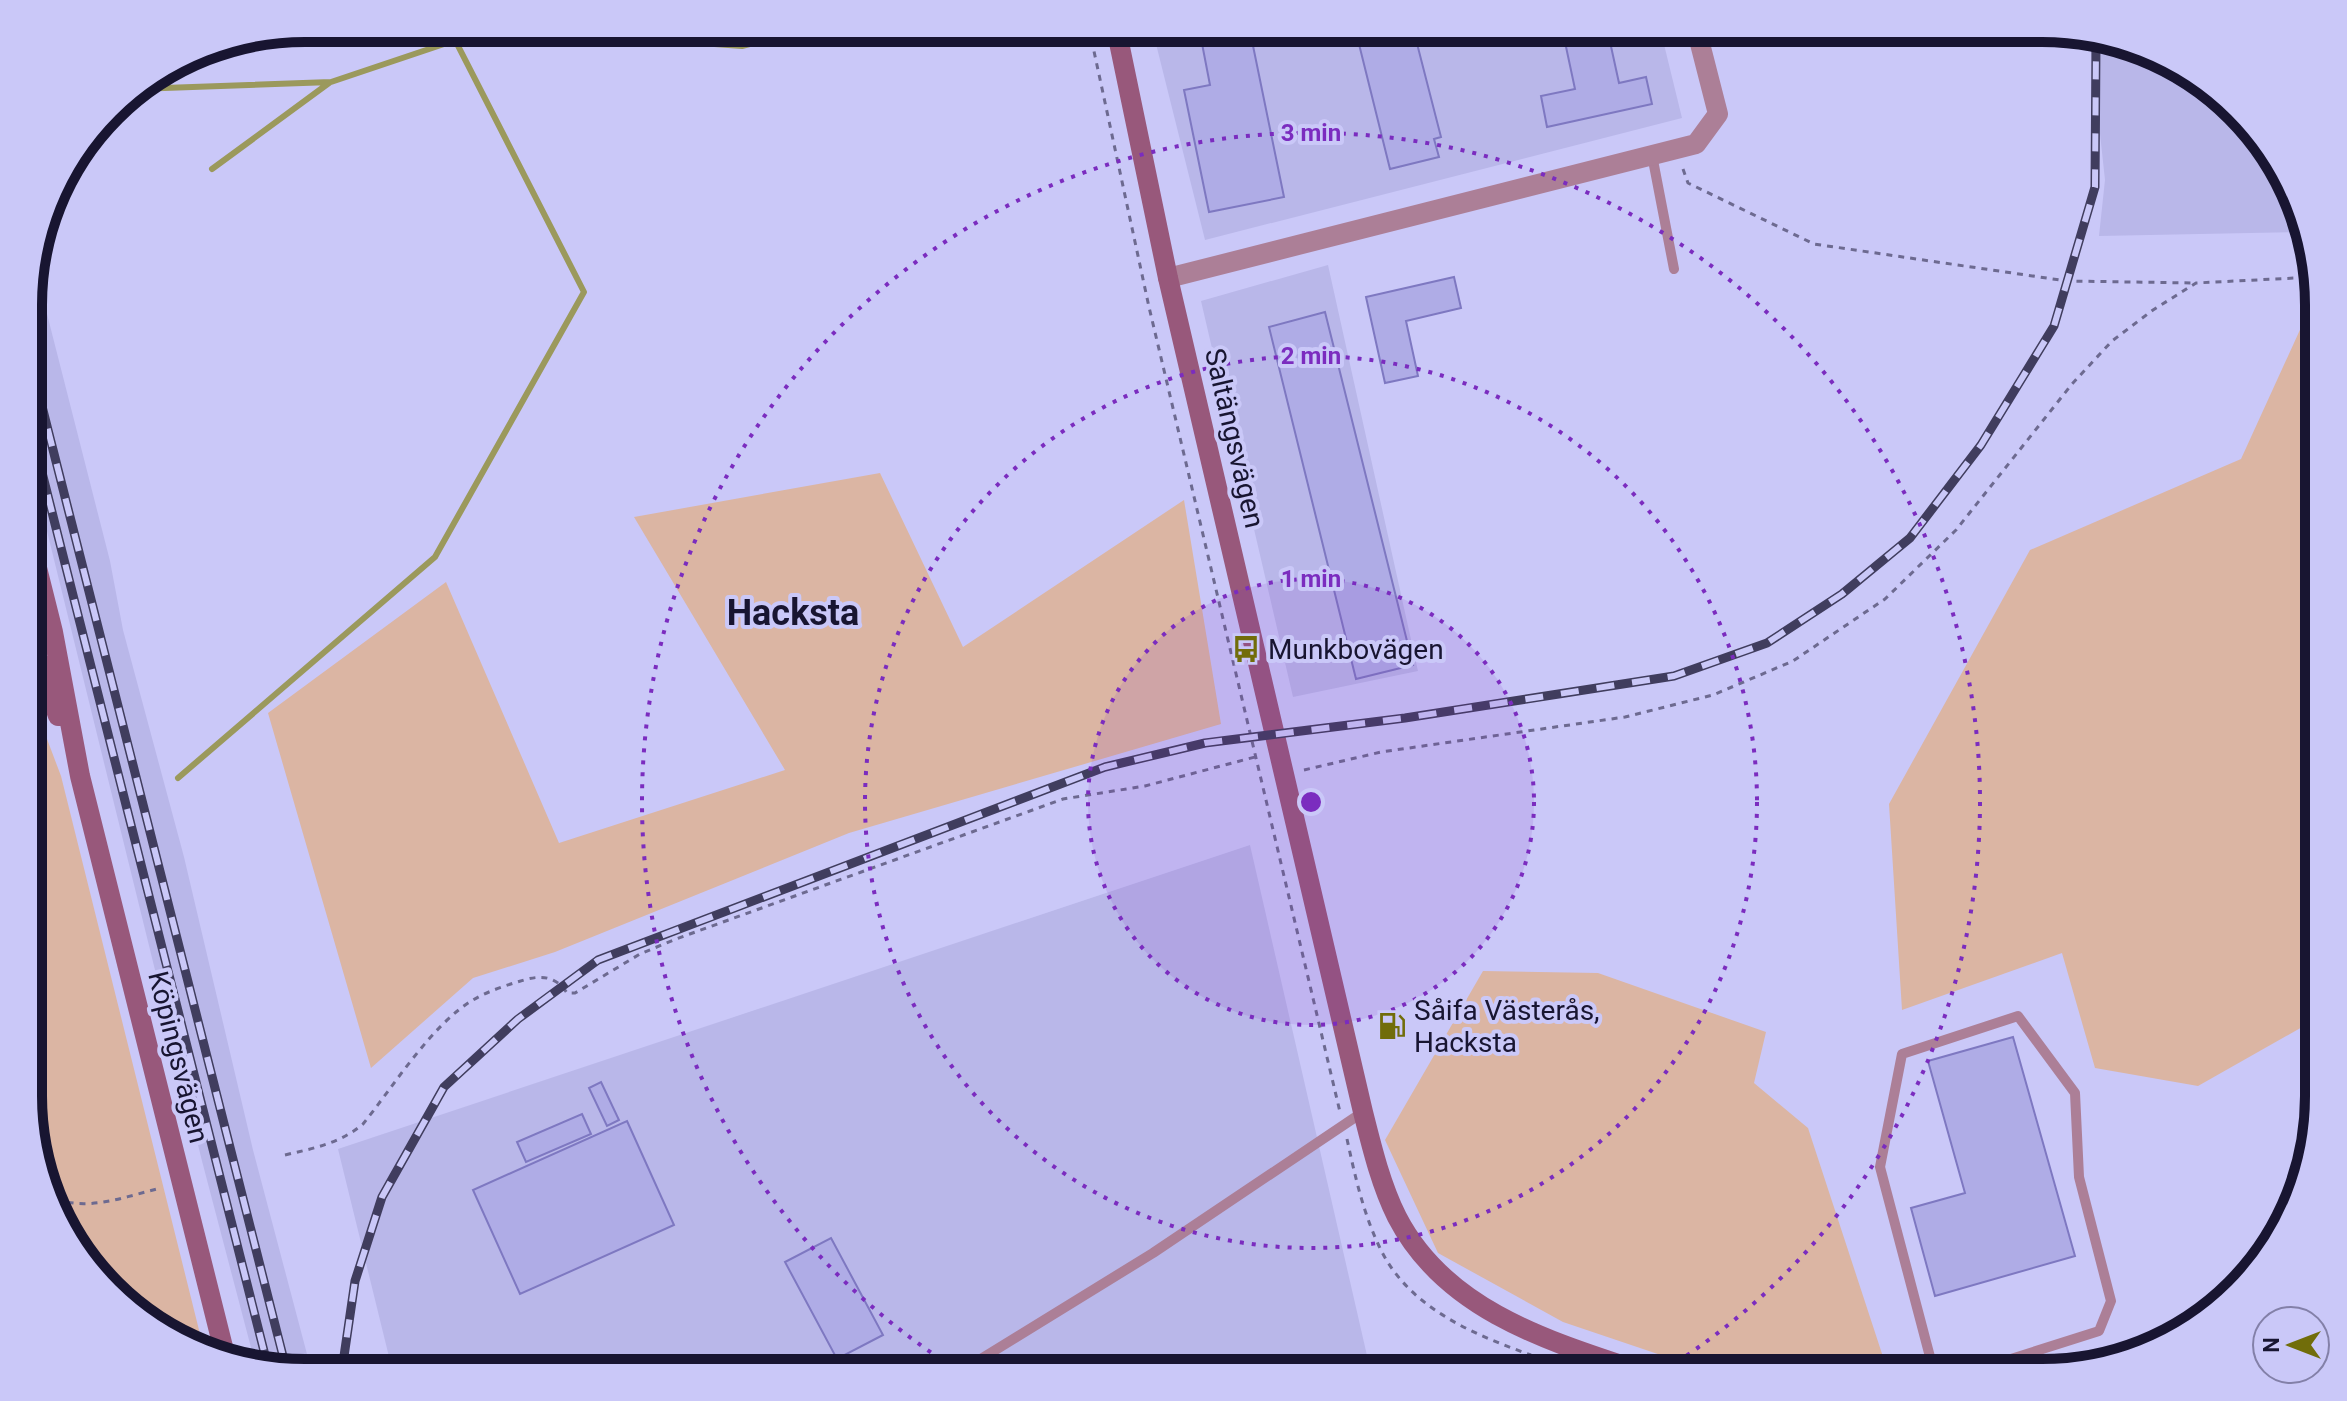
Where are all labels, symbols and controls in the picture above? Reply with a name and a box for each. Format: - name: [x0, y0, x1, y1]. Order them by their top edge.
- text: 3 min: [1281, 119, 1341, 147]
- text: 2 min: [1281, 342, 1341, 370]
- street label: Saltängsvägen: [1198, 345, 1271, 531]
- text: 1 min: [1281, 565, 1341, 593]
- district label: Hacksta: [727, 592, 859, 634]
- place label: Munkbovägen: [1268, 633, 1444, 666]
- bus stop icon: Munkbovägen: [1231, 634, 1261, 664]
- centre of rings: [1297, 788, 1325, 816]
- street label: Köpingsvägen: [141, 968, 216, 1146]
- place label: Såifa Västerås, Hacksta: [1414, 994, 1600, 1059]
- fuel station icon: Såifa Västerås, Hacksta: [1377, 1011, 1407, 1041]
- north arrow: [2251, 1305, 2331, 1385]
- text: N: [2259, 1337, 2284, 1353]

